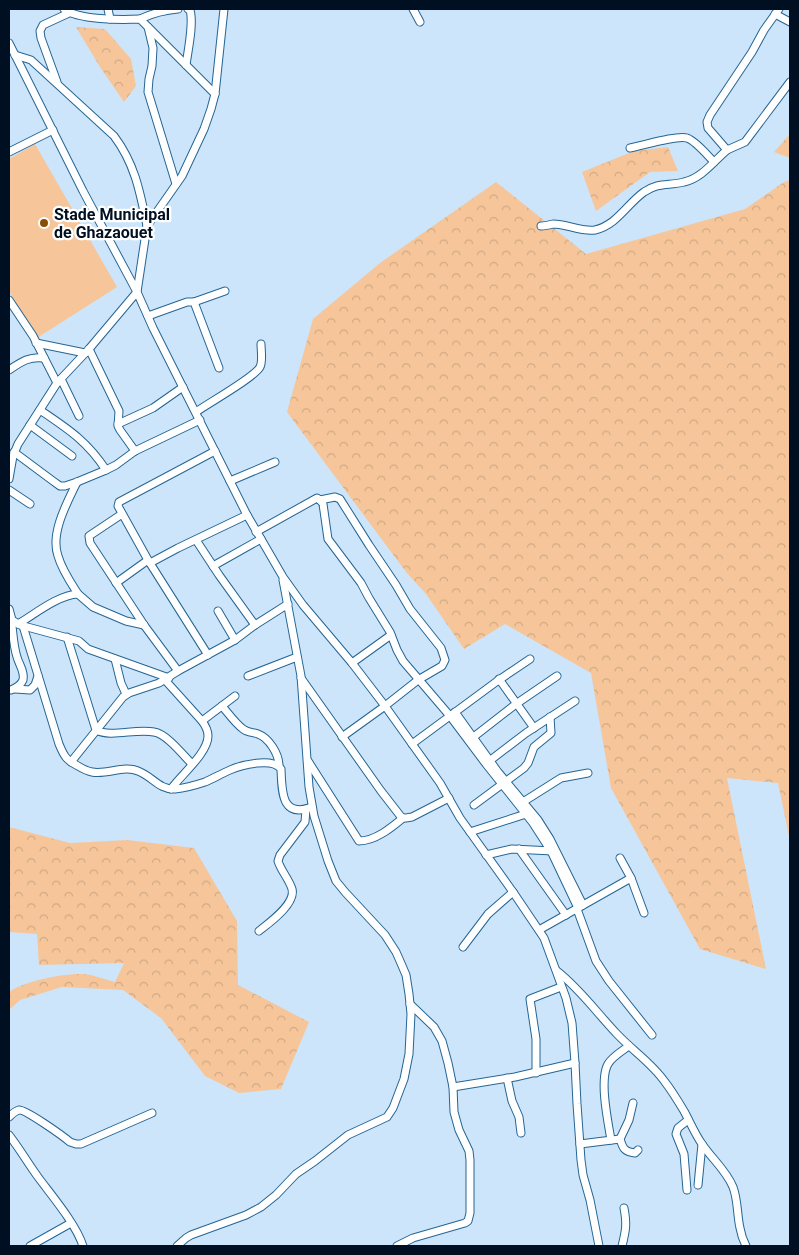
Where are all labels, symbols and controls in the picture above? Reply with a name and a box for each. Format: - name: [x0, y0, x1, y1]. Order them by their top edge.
- place label: Stade Municipal de Ghazaouet: [54, 205, 170, 242]
- marker: Stade Municipal de Ghazaouet: [38, 217, 50, 229]

